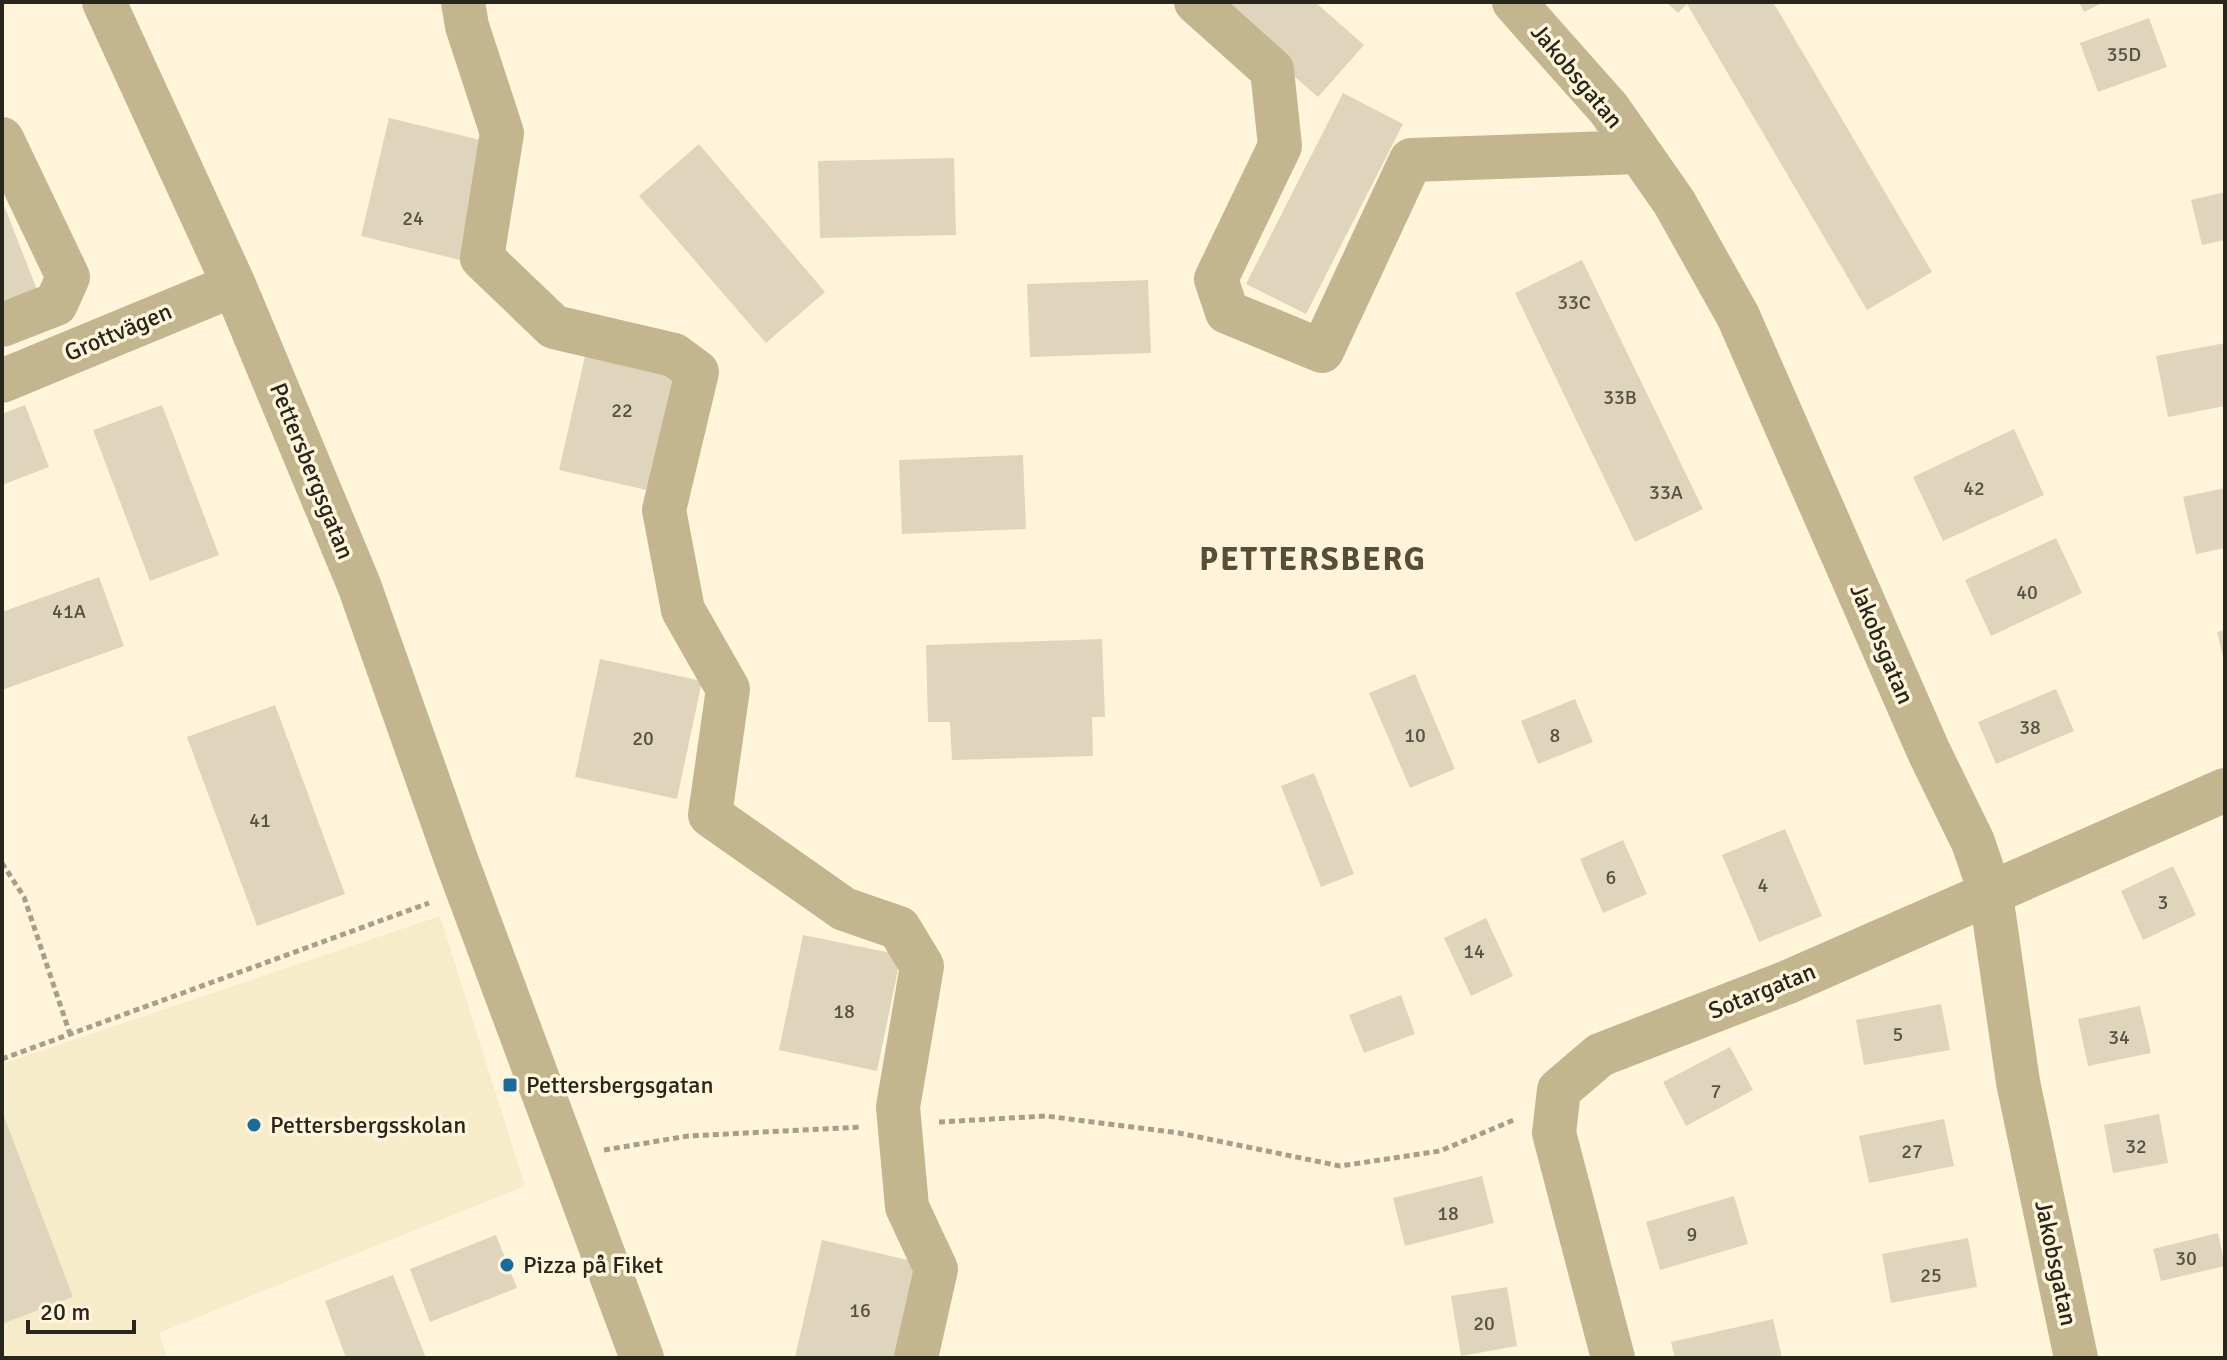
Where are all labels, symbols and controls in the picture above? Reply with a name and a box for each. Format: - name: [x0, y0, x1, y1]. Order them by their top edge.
- street label: Jakobsgatan: [1524, 17, 1630, 135]
- house number: 35D: [2107, 42, 2141, 67]
- house number: 24: [402, 206, 424, 231]
- house number: 33C: [1557, 290, 1591, 315]
- street label: Grottvägen: [60, 296, 176, 368]
- street label: Pettersbergsgatan: [263, 378, 361, 564]
- house number: 33B: [1603, 385, 1637, 410]
- house number: 22: [611, 398, 633, 423]
- house number: 42: [1963, 476, 1985, 501]
- house number: 33A: [1649, 480, 1683, 505]
- district label: PETTERSBERG: [1199, 540, 1427, 579]
- street label: Jakobsgatan: [1843, 579, 1921, 709]
- house number: 40: [2016, 580, 2038, 605]
- house number: 41A: [52, 599, 86, 624]
- house number: 38: [2019, 715, 2041, 740]
- house number: 10: [1404, 723, 1426, 748]
- house number: 8: [1550, 723, 1560, 748]
- house number: 20: [632, 726, 654, 751]
- house number: 41: [249, 808, 271, 833]
- house number: 6: [1606, 865, 1616, 890]
- house number: 4: [1758, 873, 1769, 898]
- house number: 3: [2158, 890, 2168, 915]
- house number: 14: [1463, 939, 1485, 964]
- street label: Sotargatan: [1704, 956, 1820, 1026]
- house number: 18: [833, 999, 855, 1024]
- house number: 5: [1893, 1022, 1903, 1047]
- house number: 34: [2108, 1025, 2130, 1050]
- place label: Pettersbergsgatan: [526, 1070, 714, 1100]
- marker: Pettersbergsgatan: [501, 1076, 519, 1094]
- house number: 7: [1711, 1079, 1721, 1104]
- place label: Pettersbergsskolan: [270, 1110, 466, 1140]
- marker: Pettersbergsskolan: [245, 1116, 263, 1134]
- house number: 32: [2125, 1134, 2147, 1159]
- house number: 27: [1901, 1139, 1923, 1164]
- street label: Jakobsgatan: [2028, 1197, 2084, 1329]
- house number: 18: [1437, 1201, 1459, 1226]
- house number: 9: [1687, 1222, 1697, 1247]
- house number: 30: [2175, 1246, 2197, 1271]
- place label: Pizza på Fiket: [523, 1250, 663, 1280]
- marker: Pizza på Fiket: [498, 1256, 516, 1274]
- house number: 25: [1920, 1263, 1942, 1288]
- scale bar: [28, 1284, 134, 1334]
- text: 20 m: [40, 1297, 90, 1327]
- house number: 16: [849, 1298, 871, 1323]
- house number: 20: [1473, 1311, 1495, 1336]

